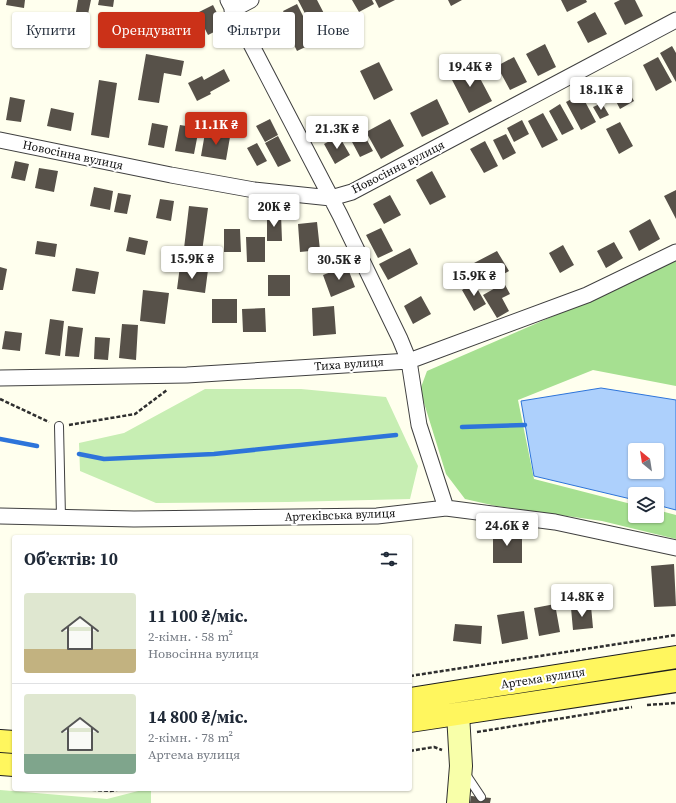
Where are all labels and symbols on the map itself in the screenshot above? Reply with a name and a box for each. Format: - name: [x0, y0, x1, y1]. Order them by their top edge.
- pin: 19.4K ₴: [433, 54, 507, 88]
- pin: 18.1K ₴: [564, 77, 638, 111]
- pin: 11.1K ₴: [179, 112, 253, 146]
- pin: 21.3K ₴: [300, 116, 374, 150]
- street label: Новосінна вулиця: [21, 137, 125, 173]
- street label: Новосінна вулиця: [349, 137, 447, 197]
- pin: 20K ₴: [246, 194, 302, 228]
- pin: 15.9K ₴: [155, 246, 229, 280]
- pin: 30.5K ₴: [302, 247, 376, 281]
- pin: 15.9K ₴: [437, 263, 511, 297]
- street label: Тиха вулиця: [314, 354, 384, 374]
- north arrow: [628, 443, 664, 479]
- street label: Артеківська вулиця: [284, 505, 396, 525]
- pin: 24.6K ₴: [470, 513, 544, 547]
- pin: 14.8K ₴: [545, 584, 619, 618]
- street label: Артема вулиця: [500, 663, 586, 693]

